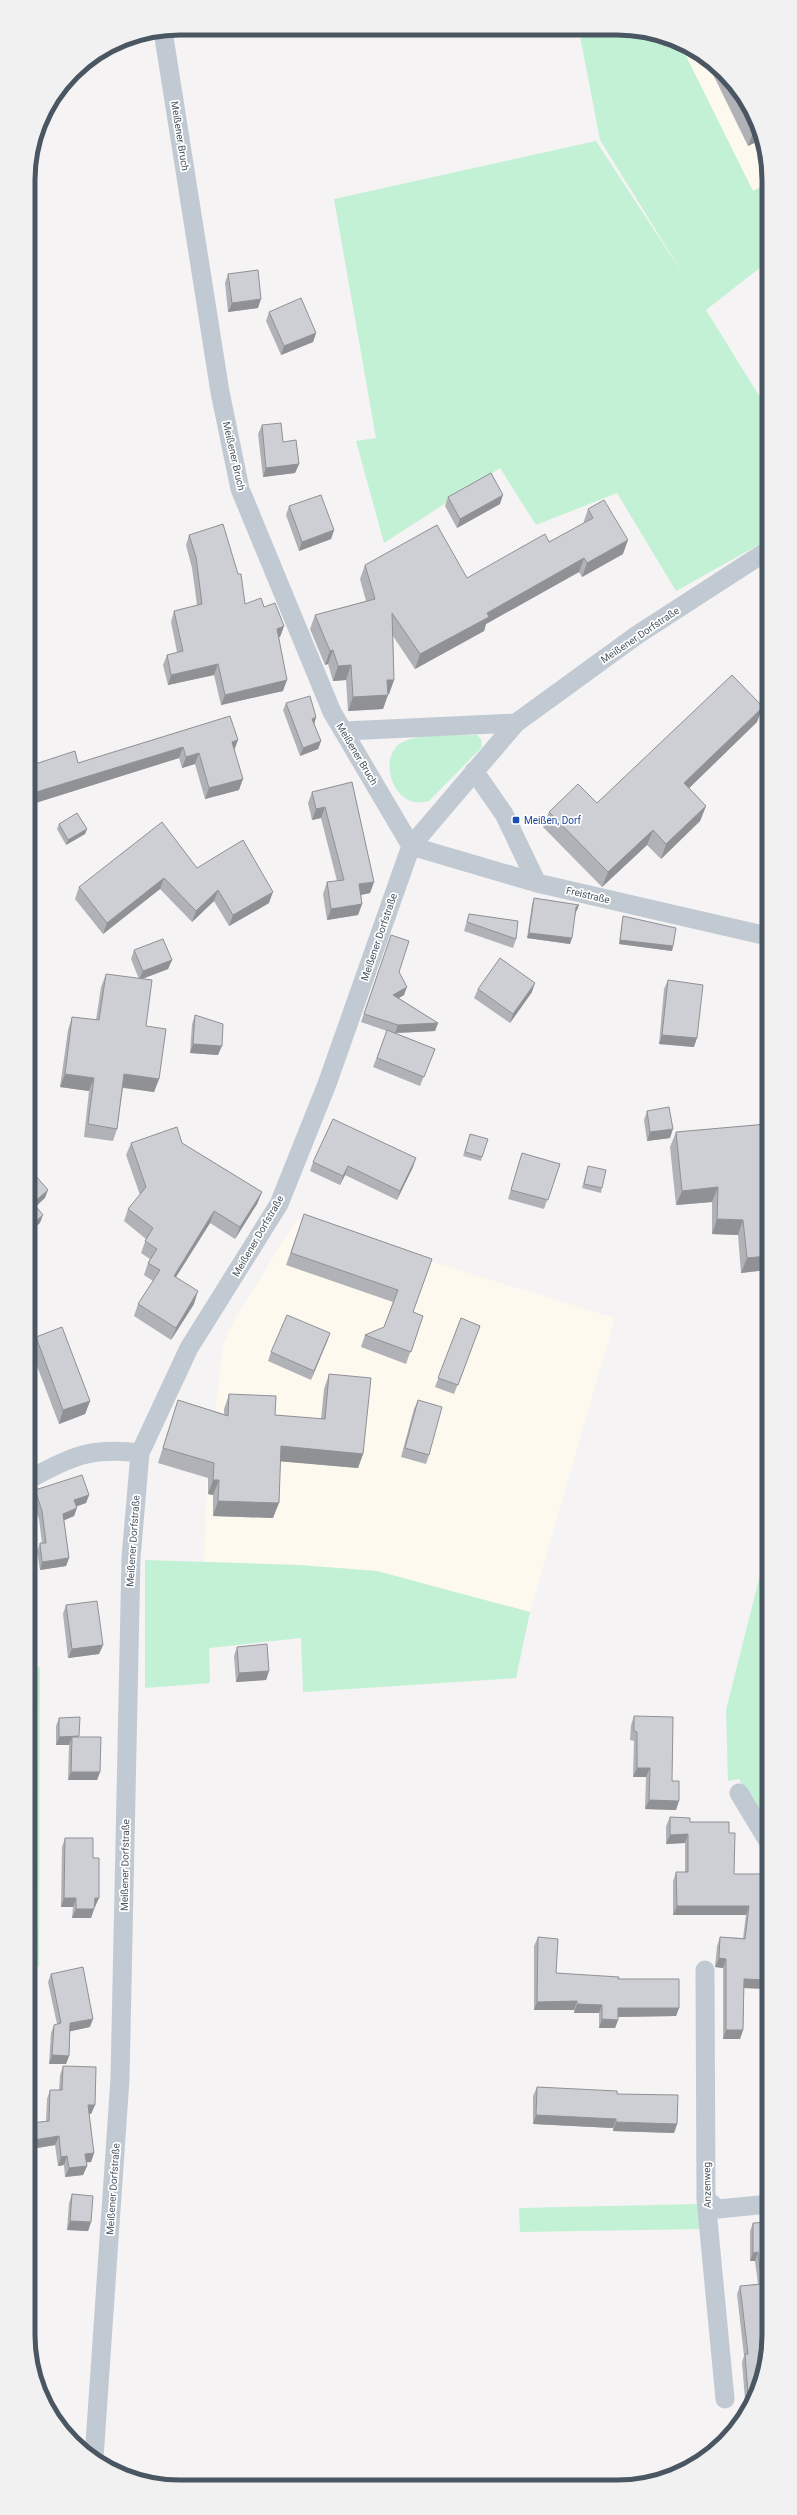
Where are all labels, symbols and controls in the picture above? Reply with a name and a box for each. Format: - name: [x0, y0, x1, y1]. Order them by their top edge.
- street label: Meißener Bruch: [169, 100, 191, 172]
- street label: Meißener Bruch: [221, 421, 247, 491]
- street label: Meißener Dorfstraße: [599, 605, 681, 665]
- street label: Meißener Bruch: [334, 721, 380, 787]
- marker: Meißen, Dorf: [511, 815, 521, 825]
- place label: Meißen, Dorf: [524, 815, 581, 826]
- street label: Freistraße: [565, 885, 611, 905]
- street label: Meißener Dorfstraße: [359, 892, 399, 982]
- street label: Meißener Dorfstraße: [230, 1193, 286, 1279]
- street label: Meißener Dorfstraße: [124, 1495, 142, 1587]
- street label: Meißener Dorfstraße: [119, 1819, 131, 1911]
- street label: Meißener Dorfstraße: [104, 2143, 122, 2235]
- street label: Anzenweg: [701, 2162, 713, 2208]

